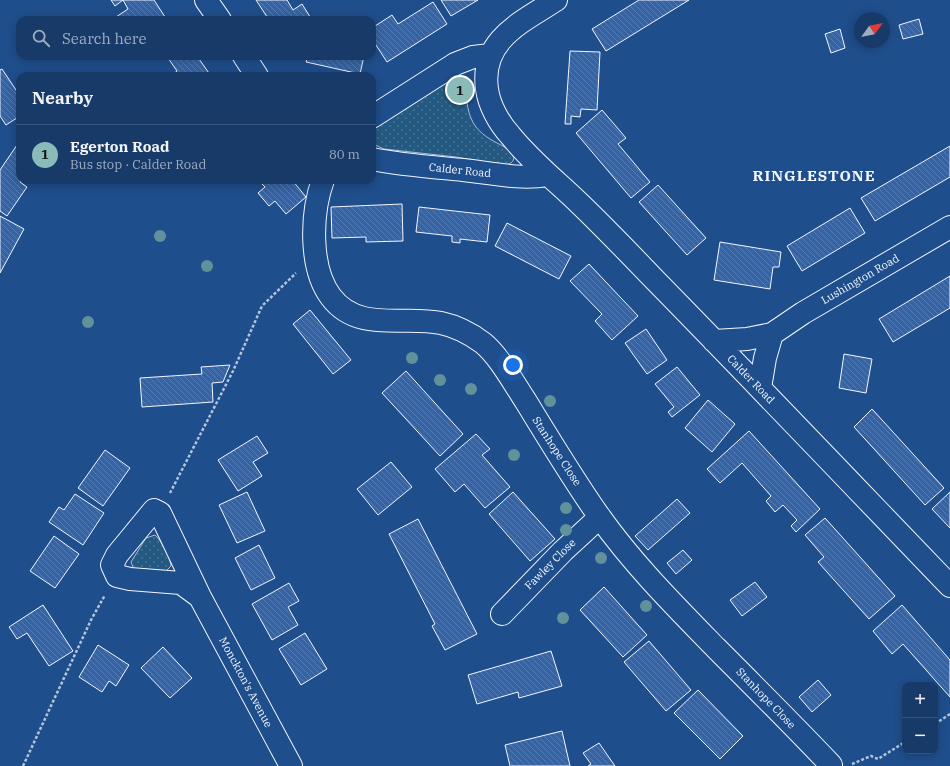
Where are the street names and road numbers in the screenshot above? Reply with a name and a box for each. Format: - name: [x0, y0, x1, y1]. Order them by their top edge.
- street label: Calder Road: [428, 160, 492, 180]
- street label: Lushington Road: [818, 251, 902, 307]
- street label: Calder Road: [724, 352, 778, 407]
- street label: Stanhope Close: [529, 414, 585, 488]
- street label: Fawley Close: [522, 536, 578, 592]
- street label: Monckton's Avenue: [216, 634, 276, 730]
- street label: Stanhope Close: [733, 664, 799, 732]

